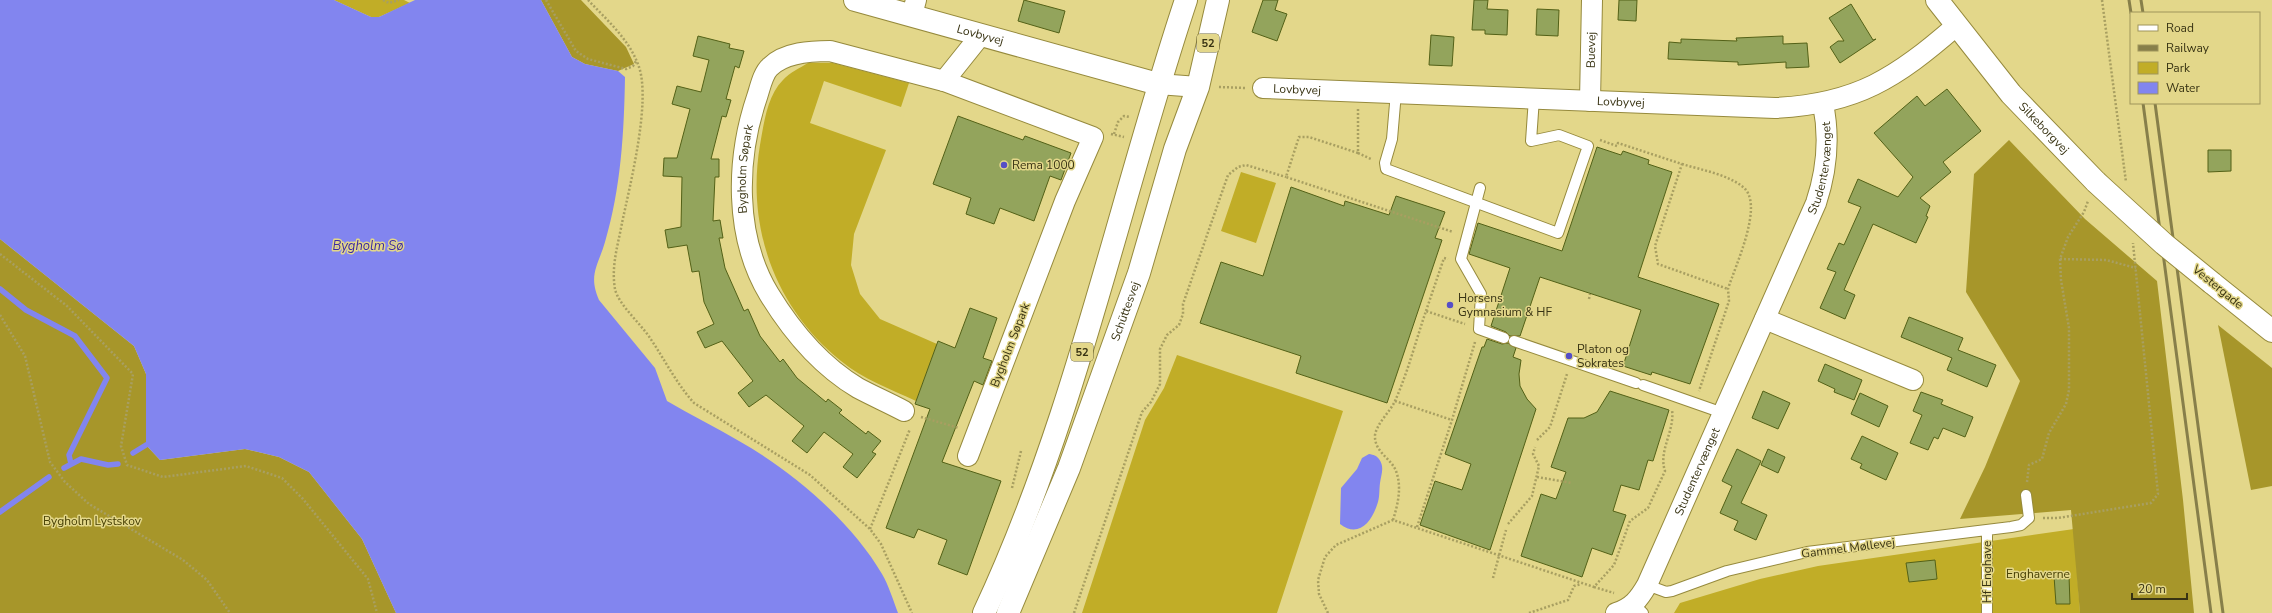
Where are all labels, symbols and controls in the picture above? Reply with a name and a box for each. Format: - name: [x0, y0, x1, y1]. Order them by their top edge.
- legend: [2130, 12, 2260, 104]
- text: Road: [2166, 20, 2194, 36]
- street label: Lovbyvej: [955, 21, 1006, 49]
- street label: Buevej: [1583, 31, 1599, 68]
- road number: 52: [1197, 34, 1219, 52]
- text: Railway: [2166, 40, 2210, 56]
- text: Park: [2166, 60, 2191, 76]
- street label: Lovbyvej: [1273, 80, 1321, 98]
- text: Water: [2166, 80, 2200, 96]
- street label: Lovbyvej: [1596, 93, 1645, 111]
- street label: Silkeborgvej: [2015, 99, 2073, 158]
- street label: Studentervænget: [1804, 120, 1835, 217]
- street label: Bygholm Søpark: [734, 122, 757, 214]
- place label: Rema 1000: [1012, 157, 1075, 173]
- marker: Rema 1000: [999, 160, 1009, 170]
- water label: Bygholm Sø: [332, 237, 404, 255]
- street label: Vestergade: [2188, 261, 2247, 312]
- street label: Schüttesvej: [1107, 279, 1143, 343]
- place label: Horsens Gymnasium & HF: [1458, 290, 1553, 320]
- street label: Bygholm Søpark: [987, 300, 1034, 390]
- marker: Horsens Gymnasium & HF: [1445, 300, 1455, 310]
- place label: Platon og Sokrates: [1577, 341, 1629, 371]
- road number: 52: [1071, 343, 1093, 361]
- marker: Platon og Sokrates: [1564, 351, 1574, 361]
- street label: Studentervænget: [1671, 424, 1724, 518]
- park label: Bygholm Lystskov: [43, 513, 142, 529]
- street label: Gammel Møllevej: [1800, 534, 1896, 562]
- street label: Hf Enghave: [1979, 541, 1995, 603]
- park label: Enghaverne: [2006, 566, 2070, 582]
- scale bar: [2132, 575, 2187, 601]
- text: 20 m: [2138, 581, 2166, 597]

